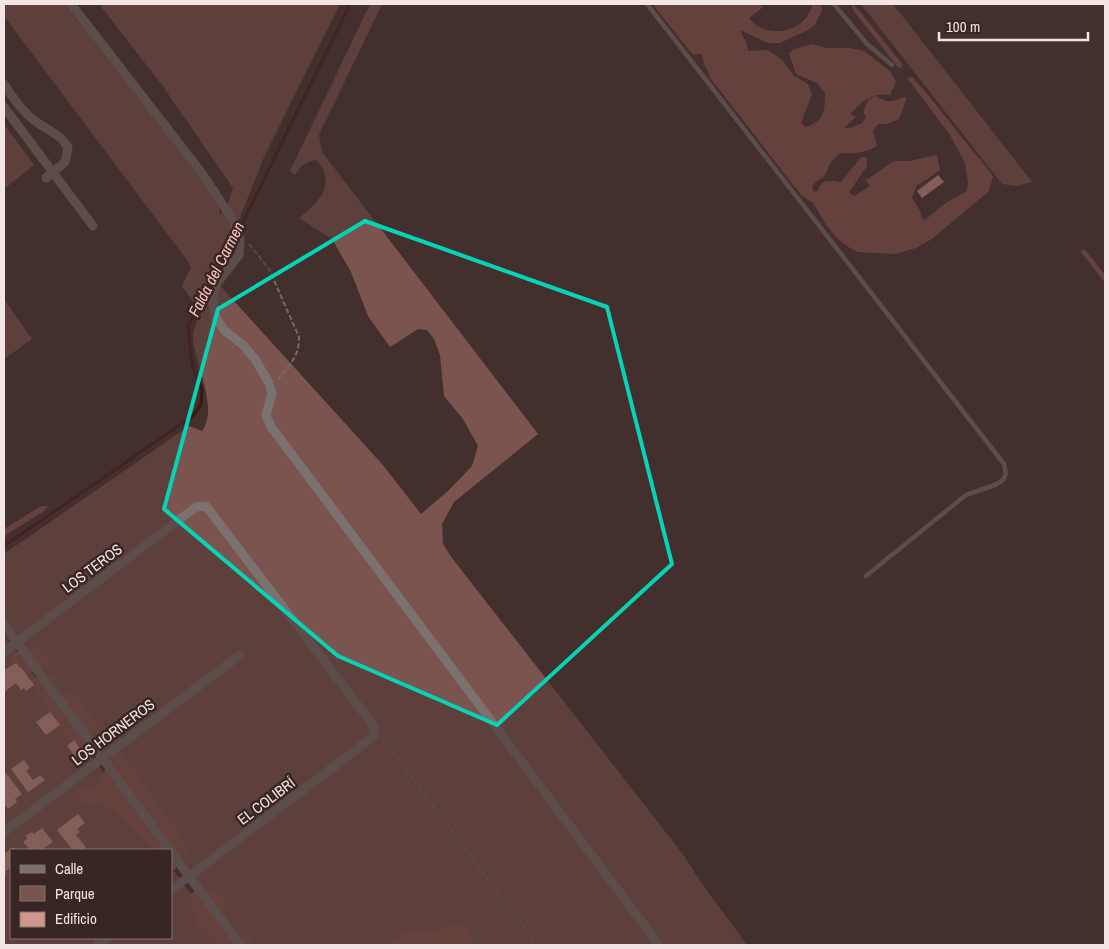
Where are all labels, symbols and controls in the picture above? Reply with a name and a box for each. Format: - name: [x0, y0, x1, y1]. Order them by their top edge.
- scale bar: [939, 10, 1088, 42]
- text: 100 m: [946, 16, 980, 37]
- water label: Falda del Carmen: [183, 218, 249, 320]
- street label: LOS TEROS: [58, 538, 126, 598]
- street label: LOS HORNEROS: [67, 694, 159, 770]
- street label: EL COLIBRÍ: [233, 772, 300, 830]
- legend: [10, 849, 172, 939]
- text: Calle: [55, 858, 83, 879]
- text: Parque: [55, 883, 95, 904]
- text: Edificio: [55, 908, 97, 929]

